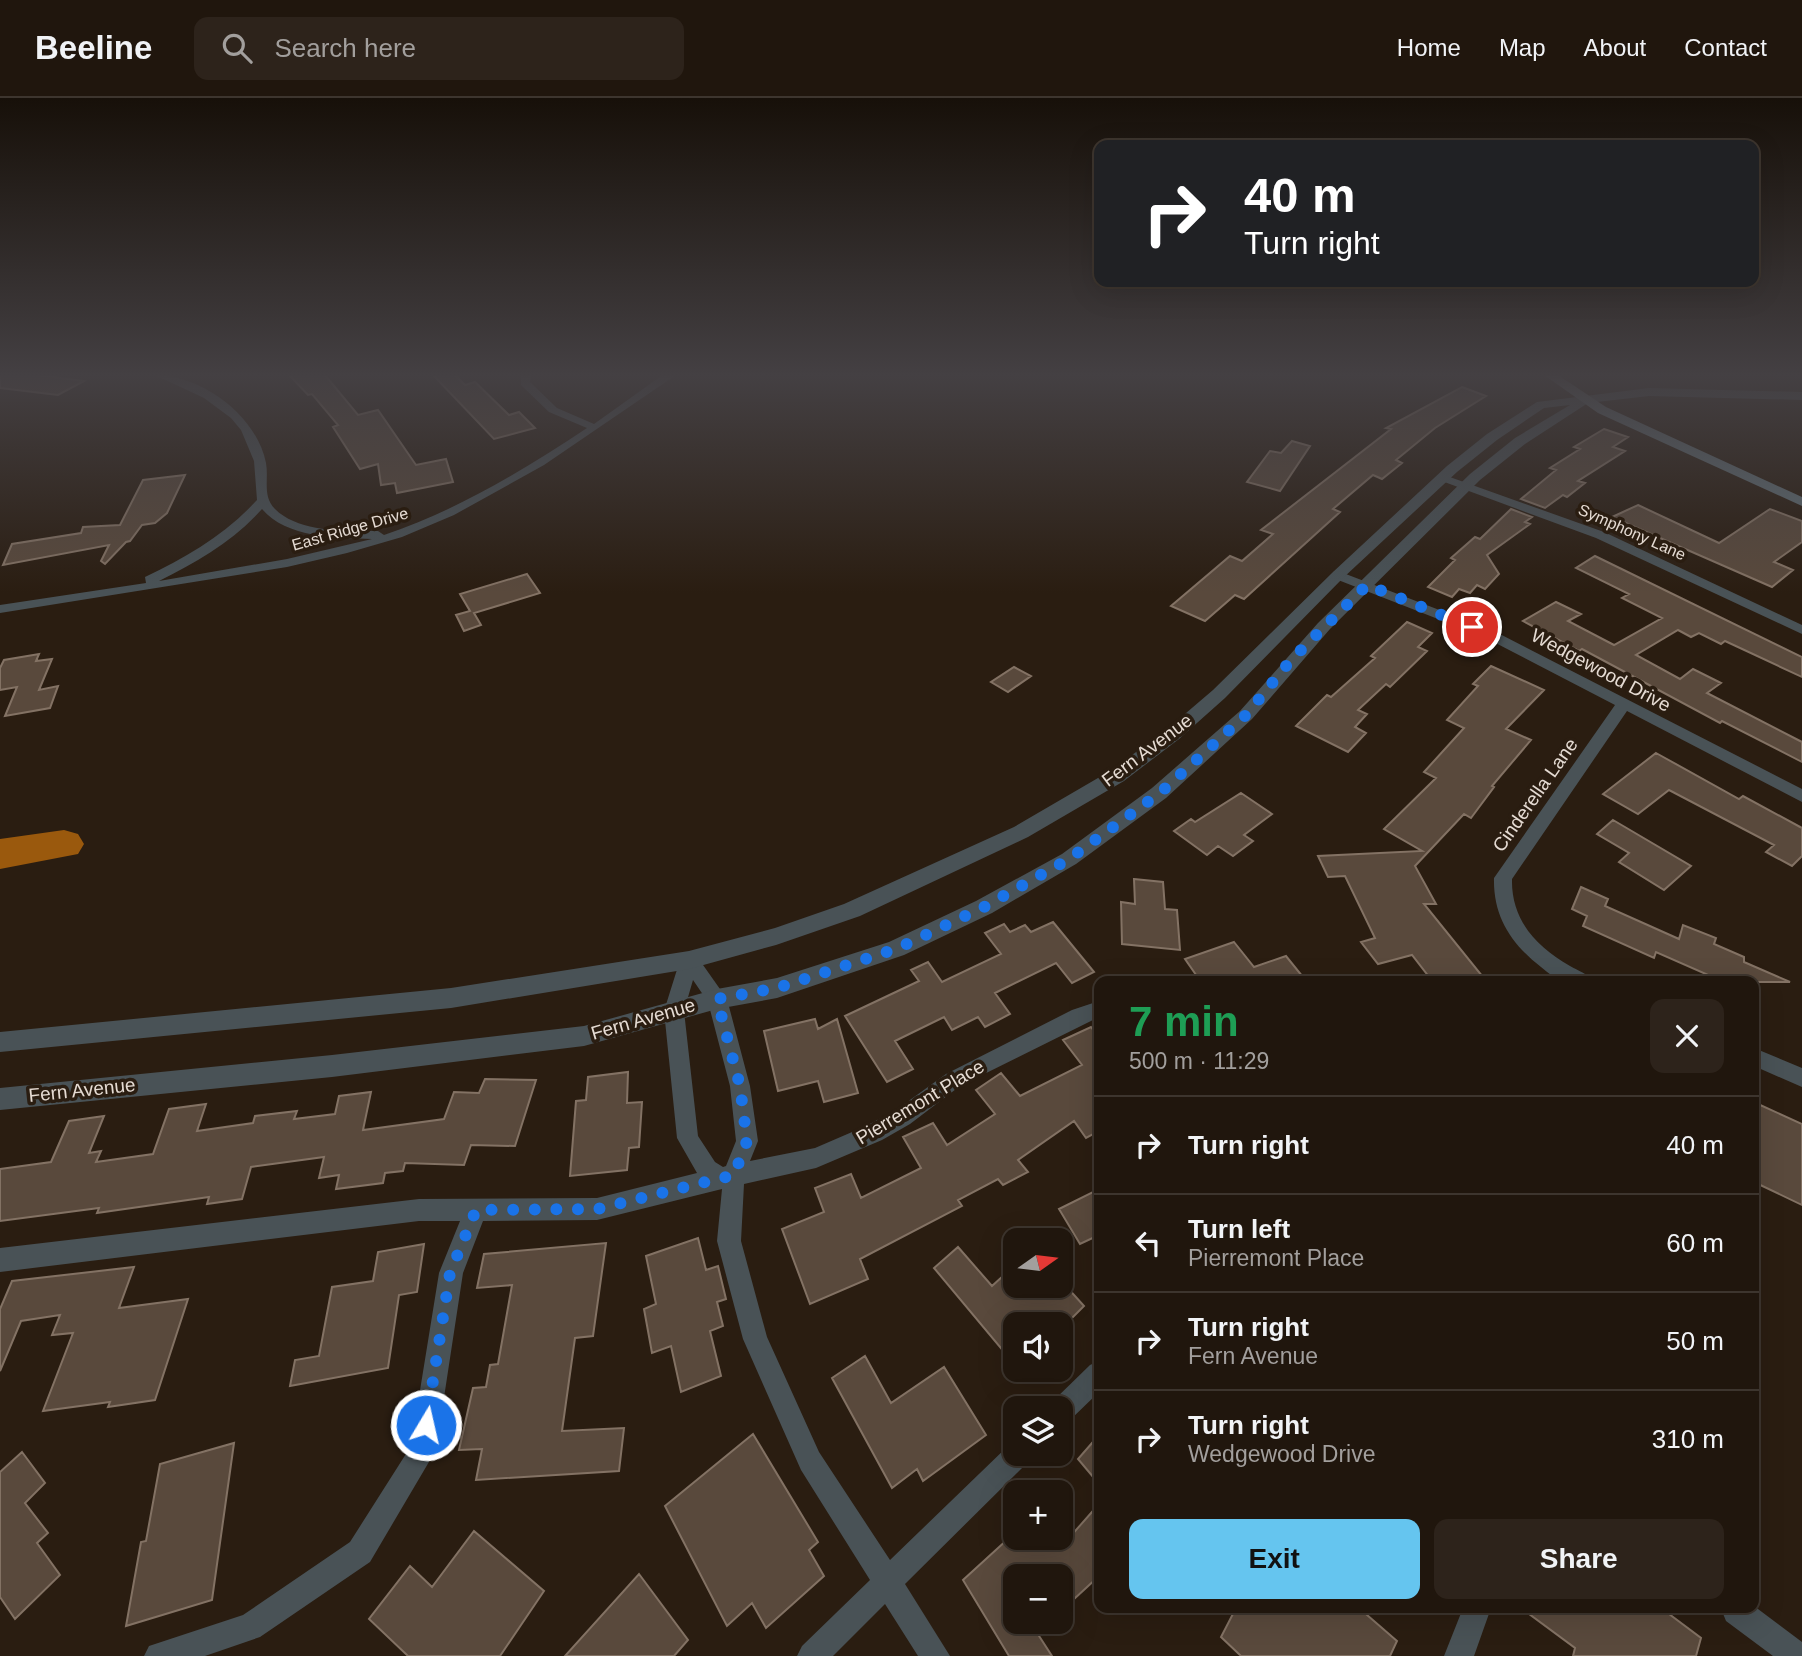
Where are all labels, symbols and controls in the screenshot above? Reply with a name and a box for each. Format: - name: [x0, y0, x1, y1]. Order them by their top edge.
- search box: [194, 17, 684, 80]
- text: Beeline: [35, 29, 152, 66]
- icon: search: [218, 29, 256, 67]
- text: Search here: [274, 33, 416, 63]
- text: Home: [1397, 34, 1461, 61]
- text: Map: [1499, 34, 1546, 61]
- text: About: [1584, 34, 1646, 61]
- text: Contact: [1684, 34, 1767, 61]
- icon: right: [1129, 168, 1220, 259]
- text: 40 m: [1244, 168, 1356, 222]
- text: Turn right: [1244, 225, 1380, 261]
- street label: Symphony Lane: [1576, 501, 1688, 563]
- street label: East Ridge Drive: [290, 504, 410, 554]
- pin: [1442, 597, 1502, 657]
- icon: arrive: [1453, 608, 1491, 646]
- street label: Wedgewood Drive: [1528, 624, 1674, 716]
- street label: Fern Avenue: [1098, 709, 1196, 791]
- street label: Cinderella Lane: [1488, 734, 1582, 856]
- street label: Fern Avenue: [588, 994, 698, 1044]
- text: 7 min: [1129, 998, 1239, 1045]
- button: close: [1650, 999, 1724, 1073]
- text: 500 m · 11:29: [1129, 1048, 1269, 1074]
- street label: Pierremont Place: [852, 1055, 988, 1149]
- street label: Fern Avenue: [27, 1074, 137, 1106]
- icon: right: [1129, 1126, 1167, 1164]
- text: Turn right: [1188, 1130, 1309, 1160]
- text: 40 m: [1666, 1130, 1724, 1160]
- text: Turn left: [1188, 1214, 1290, 1244]
- icon: left: [1129, 1224, 1167, 1262]
- north arrow: [1003, 1228, 1073, 1298]
- map controls: [1003, 1228, 1073, 1634]
- text: 60 m: [1666, 1228, 1724, 1258]
- text: Pierremont Place: [1188, 1245, 1364, 1271]
- button: sound: [1003, 1312, 1073, 1382]
- text: Turn right: [1188, 1312, 1309, 1342]
- icon: right: [1129, 1322, 1167, 1360]
- text: 50 m: [1666, 1326, 1724, 1356]
- text: Fern Avenue: [1188, 1343, 1318, 1369]
- position arrow: [389, 1388, 463, 1462]
- button: layers: [1003, 1396, 1073, 1466]
- text: Turn right: [1188, 1410, 1309, 1440]
- icon: right: [1129, 1420, 1167, 1458]
- text: 310 m: [1652, 1424, 1724, 1454]
- text: Wedgewood Drive: [1188, 1441, 1376, 1467]
- button: +: [1003, 1480, 1073, 1550]
- button: Exit: [1129, 1519, 1420, 1599]
- button: Share: [1434, 1519, 1724, 1599]
- button: −: [1003, 1564, 1073, 1634]

